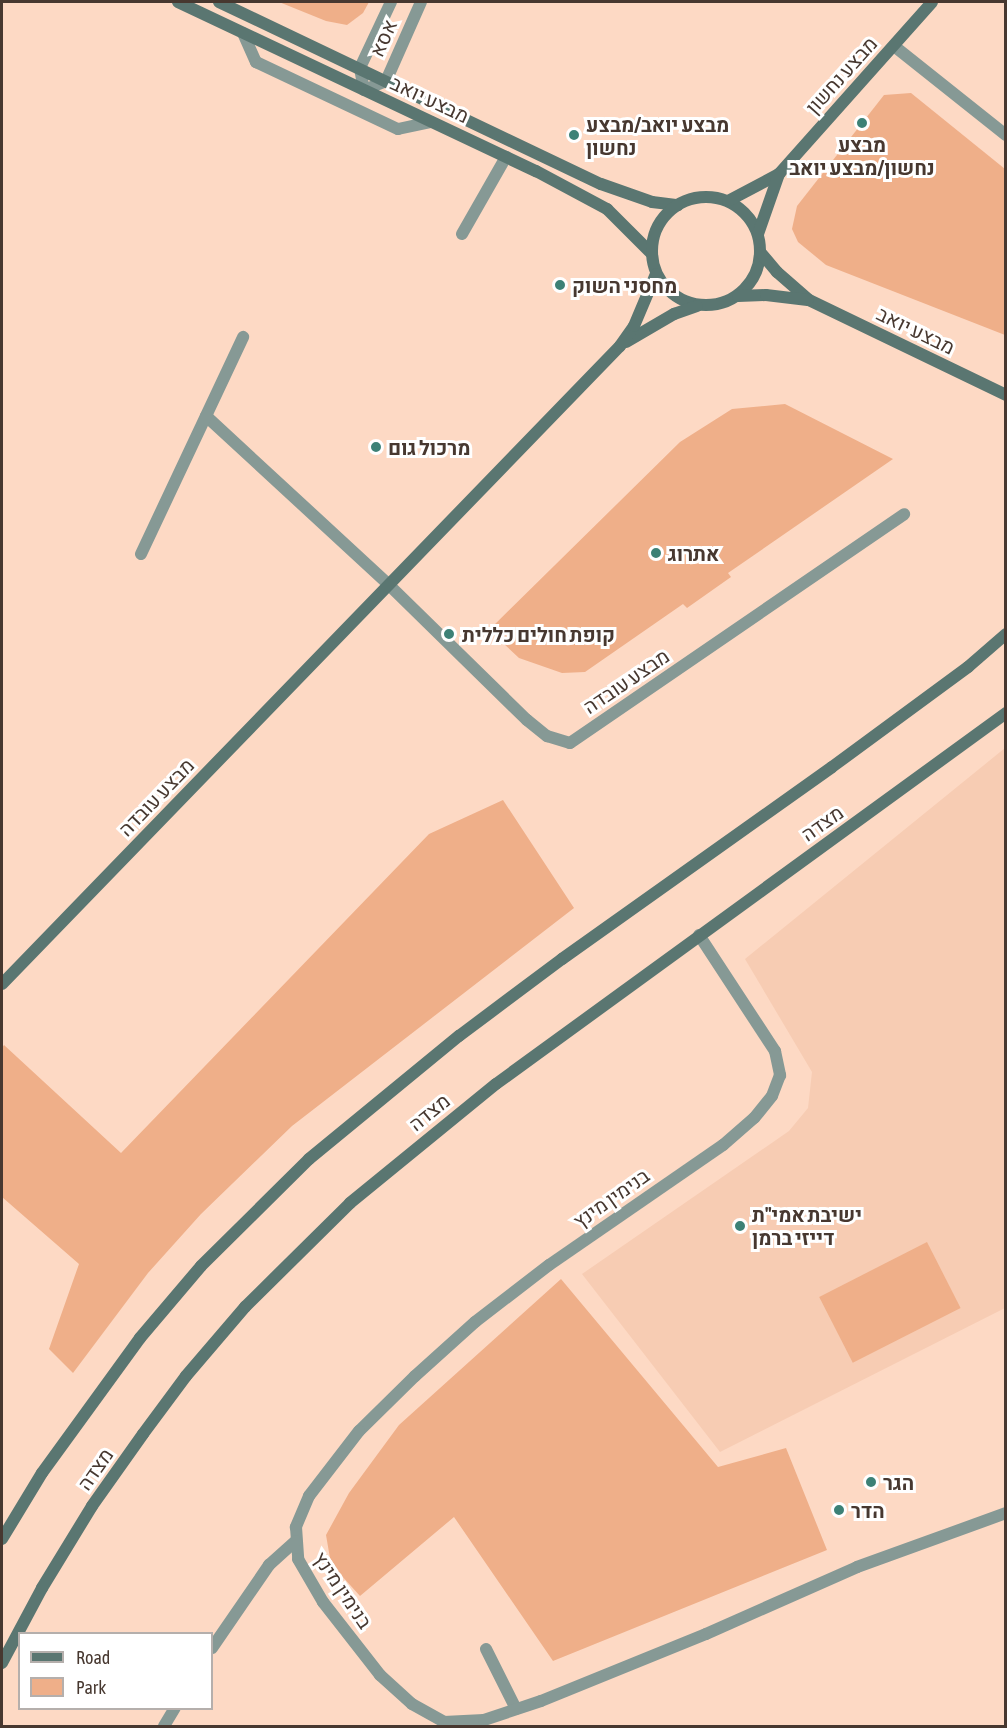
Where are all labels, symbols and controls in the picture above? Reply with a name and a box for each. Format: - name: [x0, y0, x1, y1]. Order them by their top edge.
- street label: אסא: [364, 16, 402, 60]
- street label: מבצע נחשון: [800, 32, 882, 118]
- street label: מבצע יואב: [387, 70, 473, 128]
- place label: מבצע יואב/מבצע נחשון: [586, 112, 729, 159]
- marker: מבצע נחשון/מבצע יואב: [855, 116, 869, 130]
- marker: מבצע יואב/מבצע נחשון: [567, 128, 581, 142]
- place label: מבצע נחשון/מבצע יואב: [789, 132, 935, 179]
- place label: מחסני השוק: [572, 273, 677, 297]
- marker: מחסני השוק: [553, 278, 567, 292]
- street label: מבצע יואב: [873, 301, 959, 359]
- place label: מרכול גום: [388, 435, 470, 459]
- marker: מרכול גום: [369, 440, 383, 454]
- place label: אתרוג: [668, 541, 719, 565]
- marker: אתרוג: [649, 546, 663, 560]
- place label: קופת חולים כללית: [462, 622, 615, 646]
- marker: קופת חולים כללית: [440, 625, 458, 643]
- street label: מבצע עובדה: [578, 643, 674, 719]
- street label: מבצע עובדה: [113, 753, 199, 841]
- street label: מצדה: [796, 800, 848, 846]
- street label: מצדה: [404, 1088, 454, 1136]
- street label: בנימין מינץ: [568, 1163, 654, 1233]
- place label: ישיבת אמי"ת דייזי ברמן: [752, 1202, 862, 1249]
- marker: ישיבת אמי"ת דייזי ברמן: [733, 1219, 747, 1233]
- street label: מצדה: [72, 1443, 118, 1495]
- place label: הגר: [883, 1470, 914, 1494]
- marker: הגר: [864, 1475, 878, 1489]
- place label: הדר: [851, 1498, 885, 1522]
- marker: הדר: [832, 1503, 846, 1517]
- street label: בנימין מינץ: [309, 1547, 377, 1633]
- legend: [18, 1632, 213, 1710]
- text: Road: [76, 1647, 110, 1668]
- text: Park: [76, 1677, 106, 1698]

